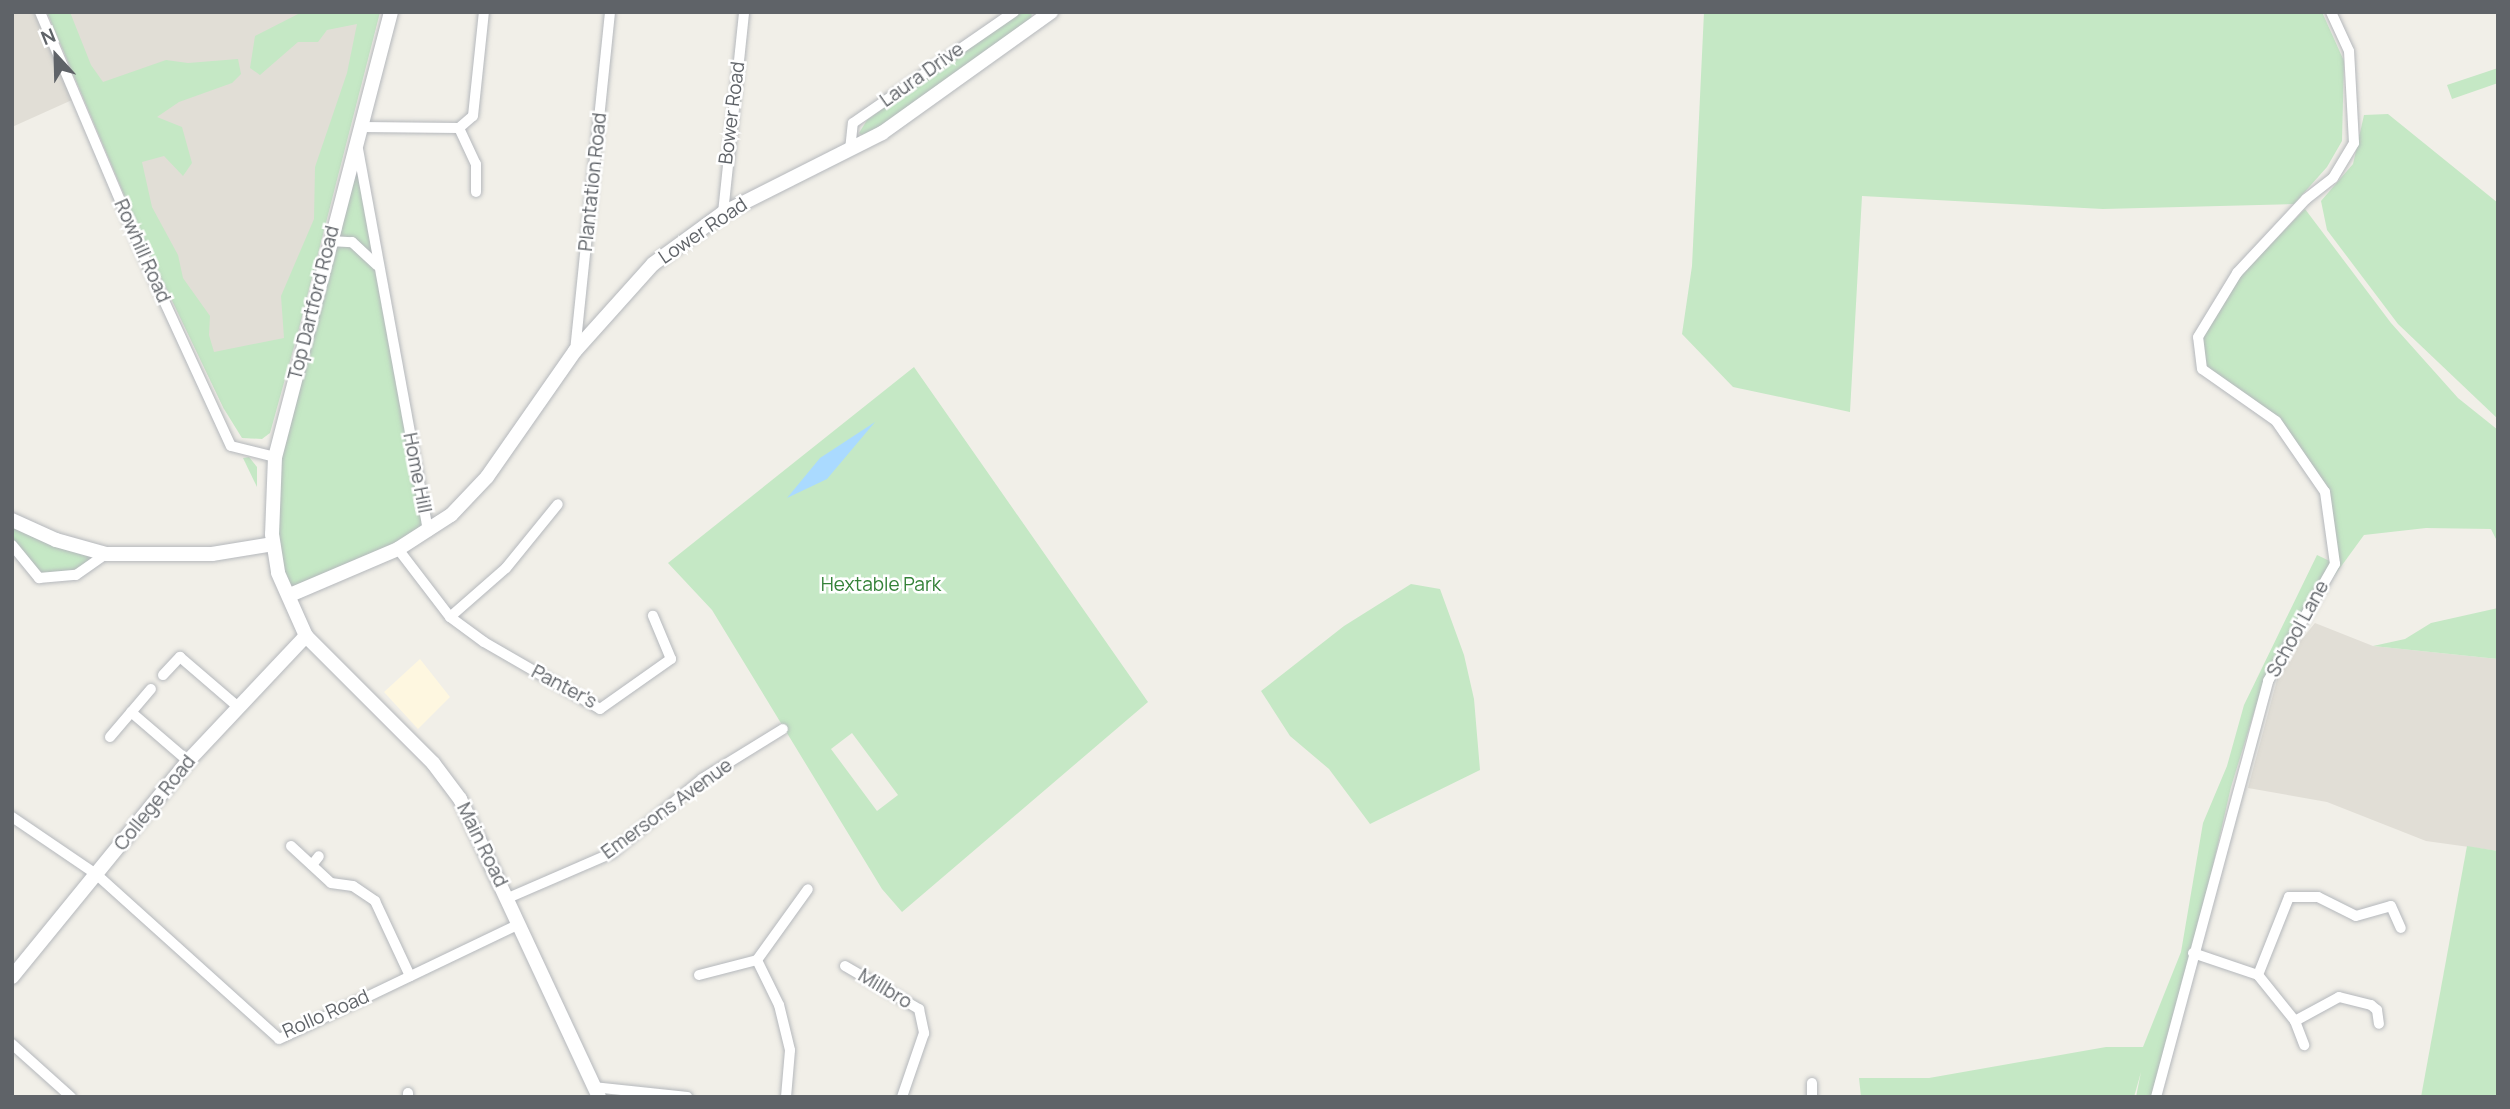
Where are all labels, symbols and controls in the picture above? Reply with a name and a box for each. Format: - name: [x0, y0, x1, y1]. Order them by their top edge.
- north arrow: [21, 21, 91, 91]
- text: N: [37, 22, 59, 51]
- street label: Laura Drive: [876, 38, 968, 112]
- street label: Bower Road: [714, 60, 750, 166]
- street label: Plantation Road: [574, 112, 612, 252]
- street label: Lower Road: [655, 193, 751, 269]
- street label: Rowhill Road: [109, 196, 175, 306]
- street label: Top Dartford Road: [284, 223, 344, 383]
- street label: Home Hill: [398, 431, 436, 515]
- park label: Hextable Park: [821, 574, 941, 596]
- street label: School Lane: [2262, 577, 2334, 681]
- street label: Panter's: [527, 660, 601, 714]
- street label: College Road: [110, 751, 200, 855]
- street label: Emersons Avenue: [597, 754, 737, 864]
- street label: Main Road: [452, 799, 512, 891]
- street label: Millbro: [854, 964, 916, 1014]
- street label: Rollo Road: [279, 985, 373, 1043]

